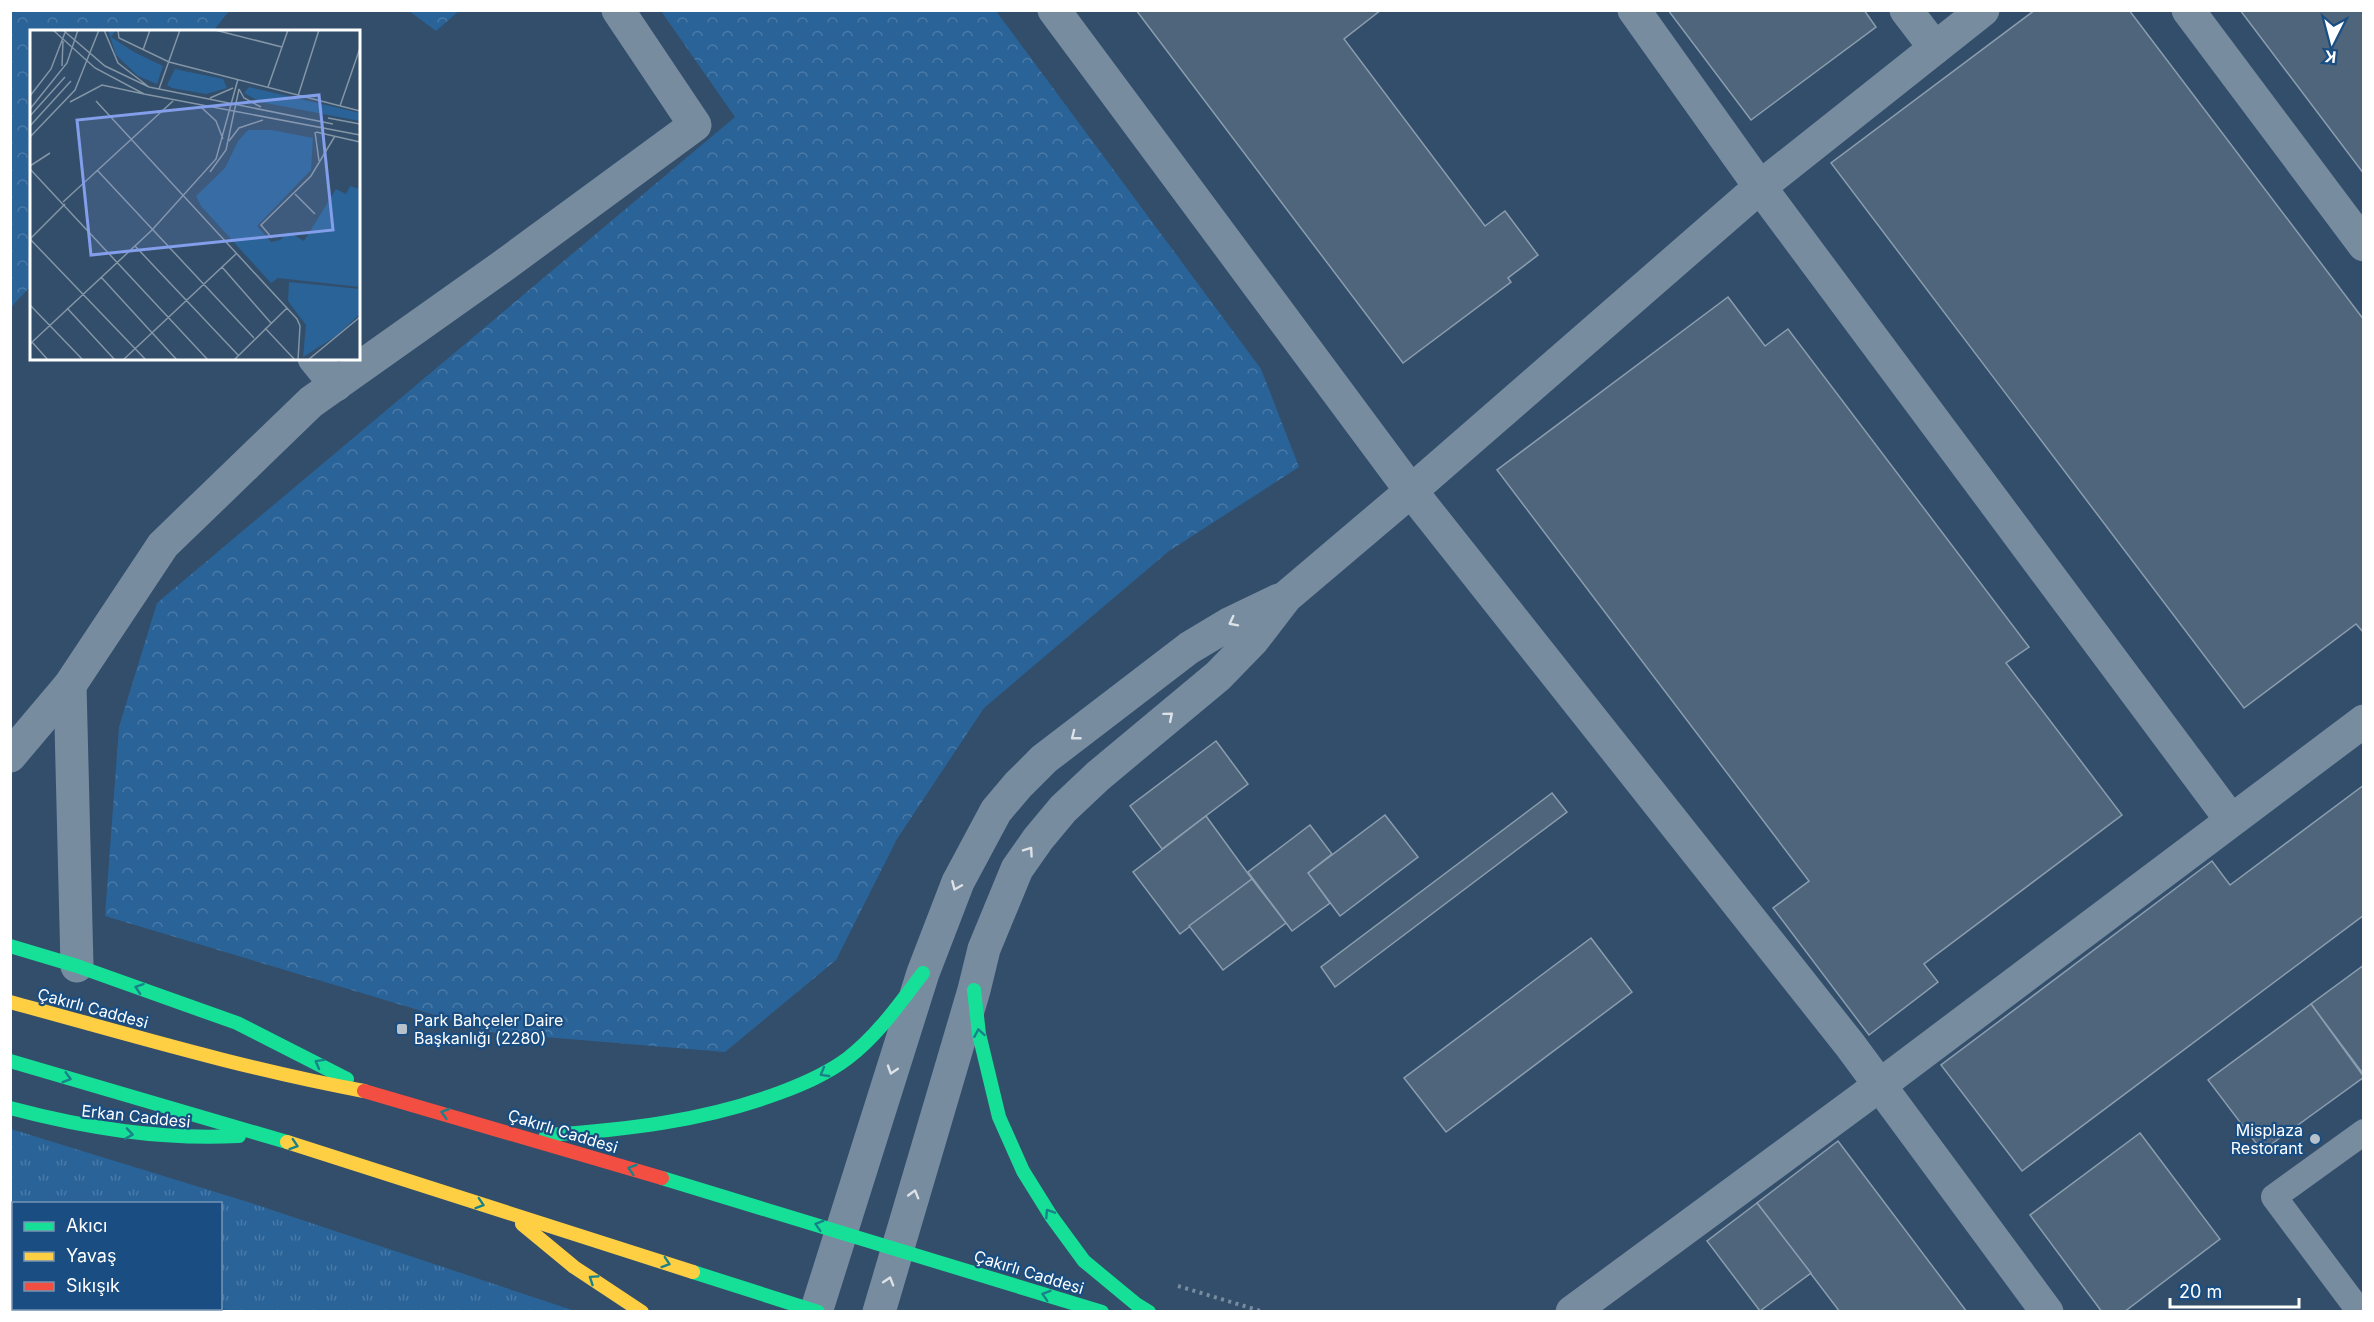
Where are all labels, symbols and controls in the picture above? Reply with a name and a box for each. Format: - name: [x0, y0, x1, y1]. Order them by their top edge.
- north arrow: [2302, 12, 2362, 72]
- inset map: [30, 30, 360, 360]
- text: K: [2323, 46, 2337, 67]
- one-way arrow: [1229, 615, 1240, 626]
- one-way arrow: [1163, 712, 1174, 723]
- one-way arrow: [1071, 728, 1082, 739]
- one-way arrow: [1022, 847, 1033, 858]
- one-way arrow: [951, 880, 963, 891]
- one-way arrow: [134, 983, 145, 996]
- street label: Çakırlı Caddesi: [35, 984, 151, 1032]
- place label: Park Bahçeler Dai̇re Başkanlığı (2280): [414, 1010, 563, 1048]
- marker: Park Bahçeler Dai̇re Başkanlığı (2280): [395, 1022, 409, 1036]
- one-way arrow: [973, 1028, 986, 1038]
- one-way arrow: [315, 1059, 325, 1070]
- one-way arrow: [887, 1064, 899, 1075]
- one-way arrow: [819, 1065, 830, 1077]
- one-way arrow: [61, 1071, 72, 1083]
- street label: Erkan Caddesi: [80, 1100, 192, 1132]
- street label: Çakırlı Caddesi: [506, 1105, 620, 1157]
- one-way arrow: [440, 1108, 451, 1120]
- place label: Misplaza Restorant: [2231, 1120, 2303, 1158]
- one-way arrow: [123, 1127, 133, 1140]
- marker: Misplaza Restorant: [2308, 1132, 2322, 1146]
- one-way arrow: [288, 1137, 299, 1150]
- one-way arrow: [627, 1164, 638, 1176]
- one-way arrow: [907, 1189, 919, 1200]
- one-way arrow: [474, 1196, 485, 1209]
- legend: [12, 1202, 222, 1310]
- one-way arrow: [1045, 1208, 1056, 1219]
- text: Akıcı: [66, 1215, 107, 1236]
- one-way arrow: [814, 1220, 825, 1232]
- text: Yavaş: [66, 1245, 116, 1266]
- street label: Çakırlı Caddesi: [972, 1246, 1086, 1298]
- one-way arrow: [660, 1256, 671, 1268]
- scale bar: [2170, 1271, 2299, 1309]
- text: Sıkışık: [66, 1275, 120, 1296]
- one-way arrow: [589, 1275, 599, 1287]
- one-way arrow: [881, 1276, 894, 1287]
- text: 20 m: [2179, 1281, 2222, 1302]
- one-way arrow: [1041, 1290, 1051, 1302]

